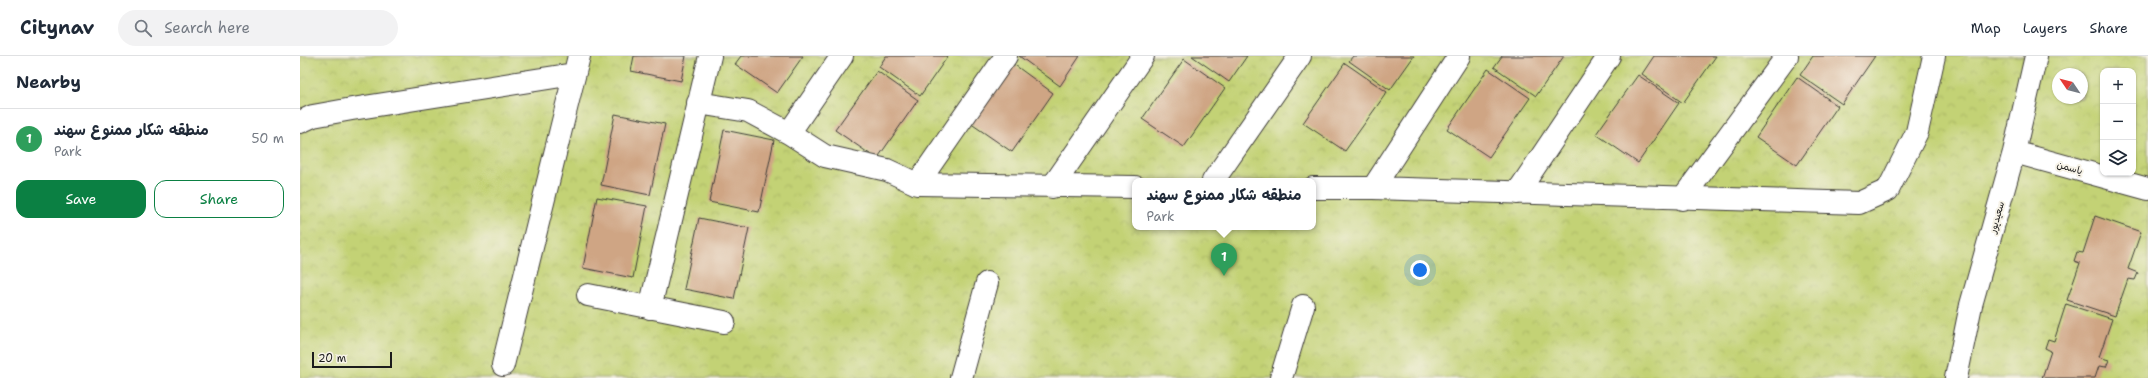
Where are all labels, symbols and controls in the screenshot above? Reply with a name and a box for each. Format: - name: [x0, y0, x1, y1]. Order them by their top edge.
- search box: [118, 10, 398, 46]
- text: Citynav: [20, 15, 94, 40]
- icon: search: [132, 17, 154, 39]
- text: Search here: [164, 18, 250, 38]
- text: Map: [1971, 19, 2001, 37]
- text: Layers: [2023, 19, 2067, 37]
- text: Share: [2089, 19, 2128, 37]
- north arrow: [2052, 68, 2088, 104]
- map controls: [2100, 68, 2136, 176]
- button: +: [2100, 68, 2136, 104]
- text: Nearby: [16, 71, 81, 93]
- button: −: [2100, 104, 2136, 140]
- text: منطقه شکار ممنوع سهند: [54, 120, 209, 140]
- text: 1: [26, 130, 32, 147]
- text: 50 m: [251, 130, 284, 147]
- button: layers: [2100, 140, 2136, 176]
- text: Park: [54, 143, 82, 160]
- street label: یاسمن: [2055, 158, 2084, 177]
- popup: [1132, 178, 1316, 230]
- button: Save: [16, 180, 146, 218]
- button: Share: [154, 180, 284, 218]
- text: منطقه شکار ممنوع سهند: [1147, 185, 1301, 205]
- street label: سعیدپور: [1985, 200, 2008, 236]
- text: Park: [1147, 208, 1175, 225]
- pin: 1: [1211, 243, 1237, 276]
- your location: [1410, 260, 1430, 280]
- scale bar: [312, 350, 392, 369]
- text: 20 m: [318, 351, 346, 366]

